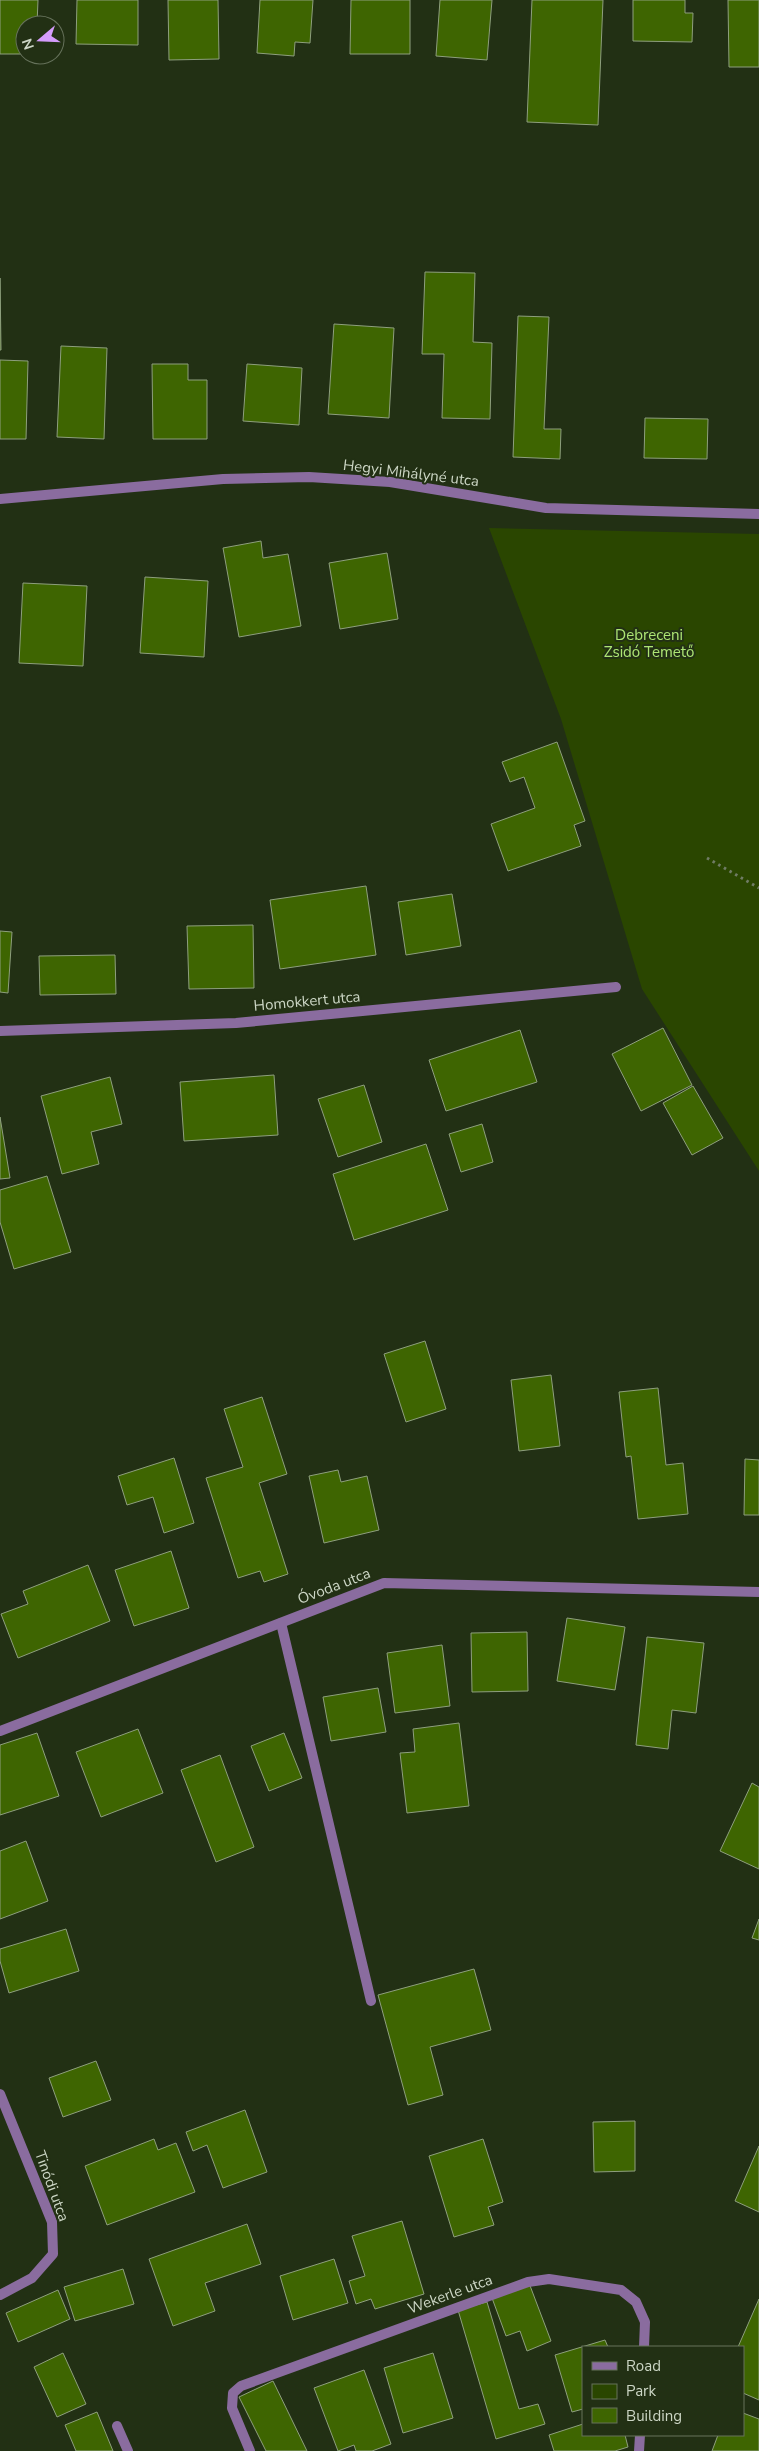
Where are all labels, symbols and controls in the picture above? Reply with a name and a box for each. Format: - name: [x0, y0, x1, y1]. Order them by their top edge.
- north arrow: [15, 15, 65, 65]
- text: N: [17, 36, 39, 52]
- street label: Hegyi Mihályné utca: [342, 455, 480, 491]
- park label: Debreceni Zsidó Temető: [604, 625, 694, 662]
- street label: Homokkert utca: [253, 986, 361, 1016]
- street label: Óvoda utca: [294, 1562, 373, 1609]
- street label: Tinódi utca: [30, 2148, 74, 2224]
- street label: Wekerle utca: [405, 2269, 495, 2319]
- legend: [582, 2346, 744, 2436]
- text: Road: [626, 2356, 661, 2376]
- text: Park: [626, 2381, 656, 2401]
- text: Building: [626, 2406, 682, 2426]

